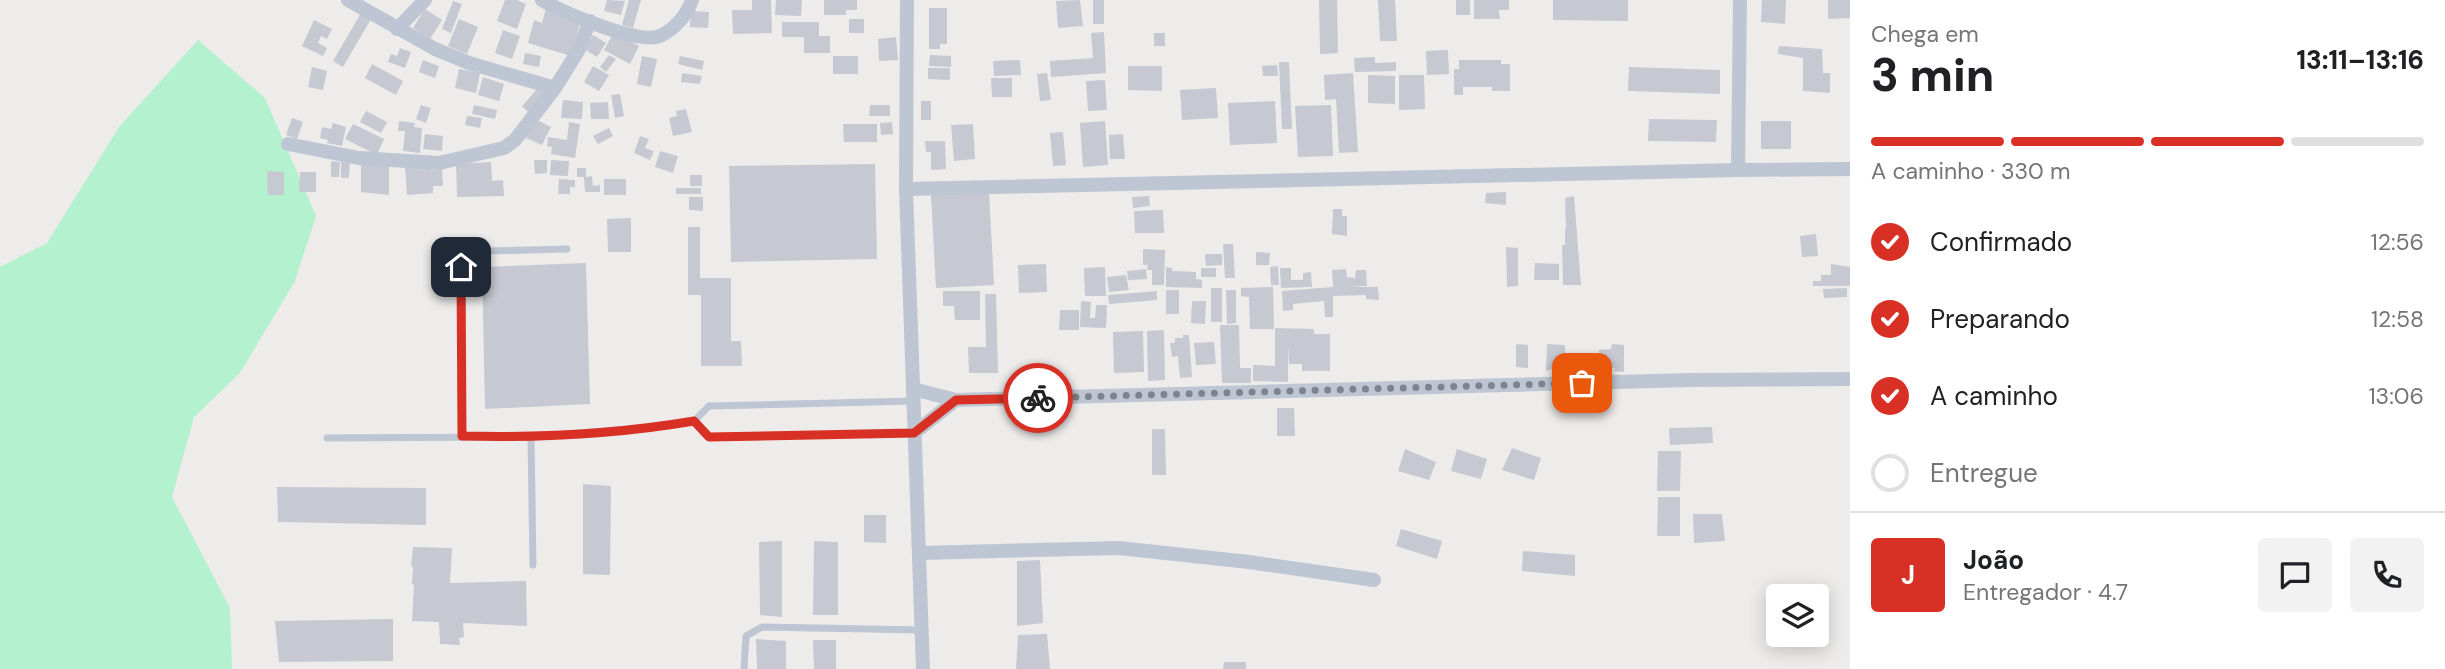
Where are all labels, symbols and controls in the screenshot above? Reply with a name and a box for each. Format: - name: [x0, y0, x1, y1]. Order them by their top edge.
- text: Chega em: [1871, 19, 1979, 49]
- text: 13:11–13:16: [2296, 43, 2424, 77]
- text: 3 min: [1871, 45, 1994, 105]
- text: A caminho · 330 m: [1871, 156, 2070, 186]
- icon: check: [1871, 223, 1909, 261]
- text: Confirmado: [1930, 225, 2072, 259]
- text: 12:56: [2370, 227, 2424, 257]
- pin: [431, 237, 491, 297]
- icon: home: [442, 248, 480, 286]
- icon: check: [1871, 300, 1909, 338]
- text: Preparando: [1930, 302, 2070, 336]
- text: 12:58: [2371, 304, 2424, 334]
- pin: [1552, 353, 1612, 413]
- courier: [1003, 363, 1073, 433]
- icon: bag: [1563, 364, 1601, 402]
- icon: check: [1871, 377, 1909, 415]
- icon: bike: [1019, 379, 1057, 417]
- text: A caminho: [1930, 379, 2058, 413]
- text: 13:06: [2368, 381, 2424, 411]
- text: Entregue: [1930, 456, 2038, 490]
- button: chat: [2258, 538, 2332, 612]
- button: phone: [2350, 538, 2424, 612]
- text: João: [1963, 543, 2024, 577]
- text: J: [1901, 558, 1915, 592]
- text: Entregador · 4.7: [1963, 577, 2128, 607]
- map controls: [1766, 584, 1829, 647]
- button: layers: [1766, 584, 1829, 647]

